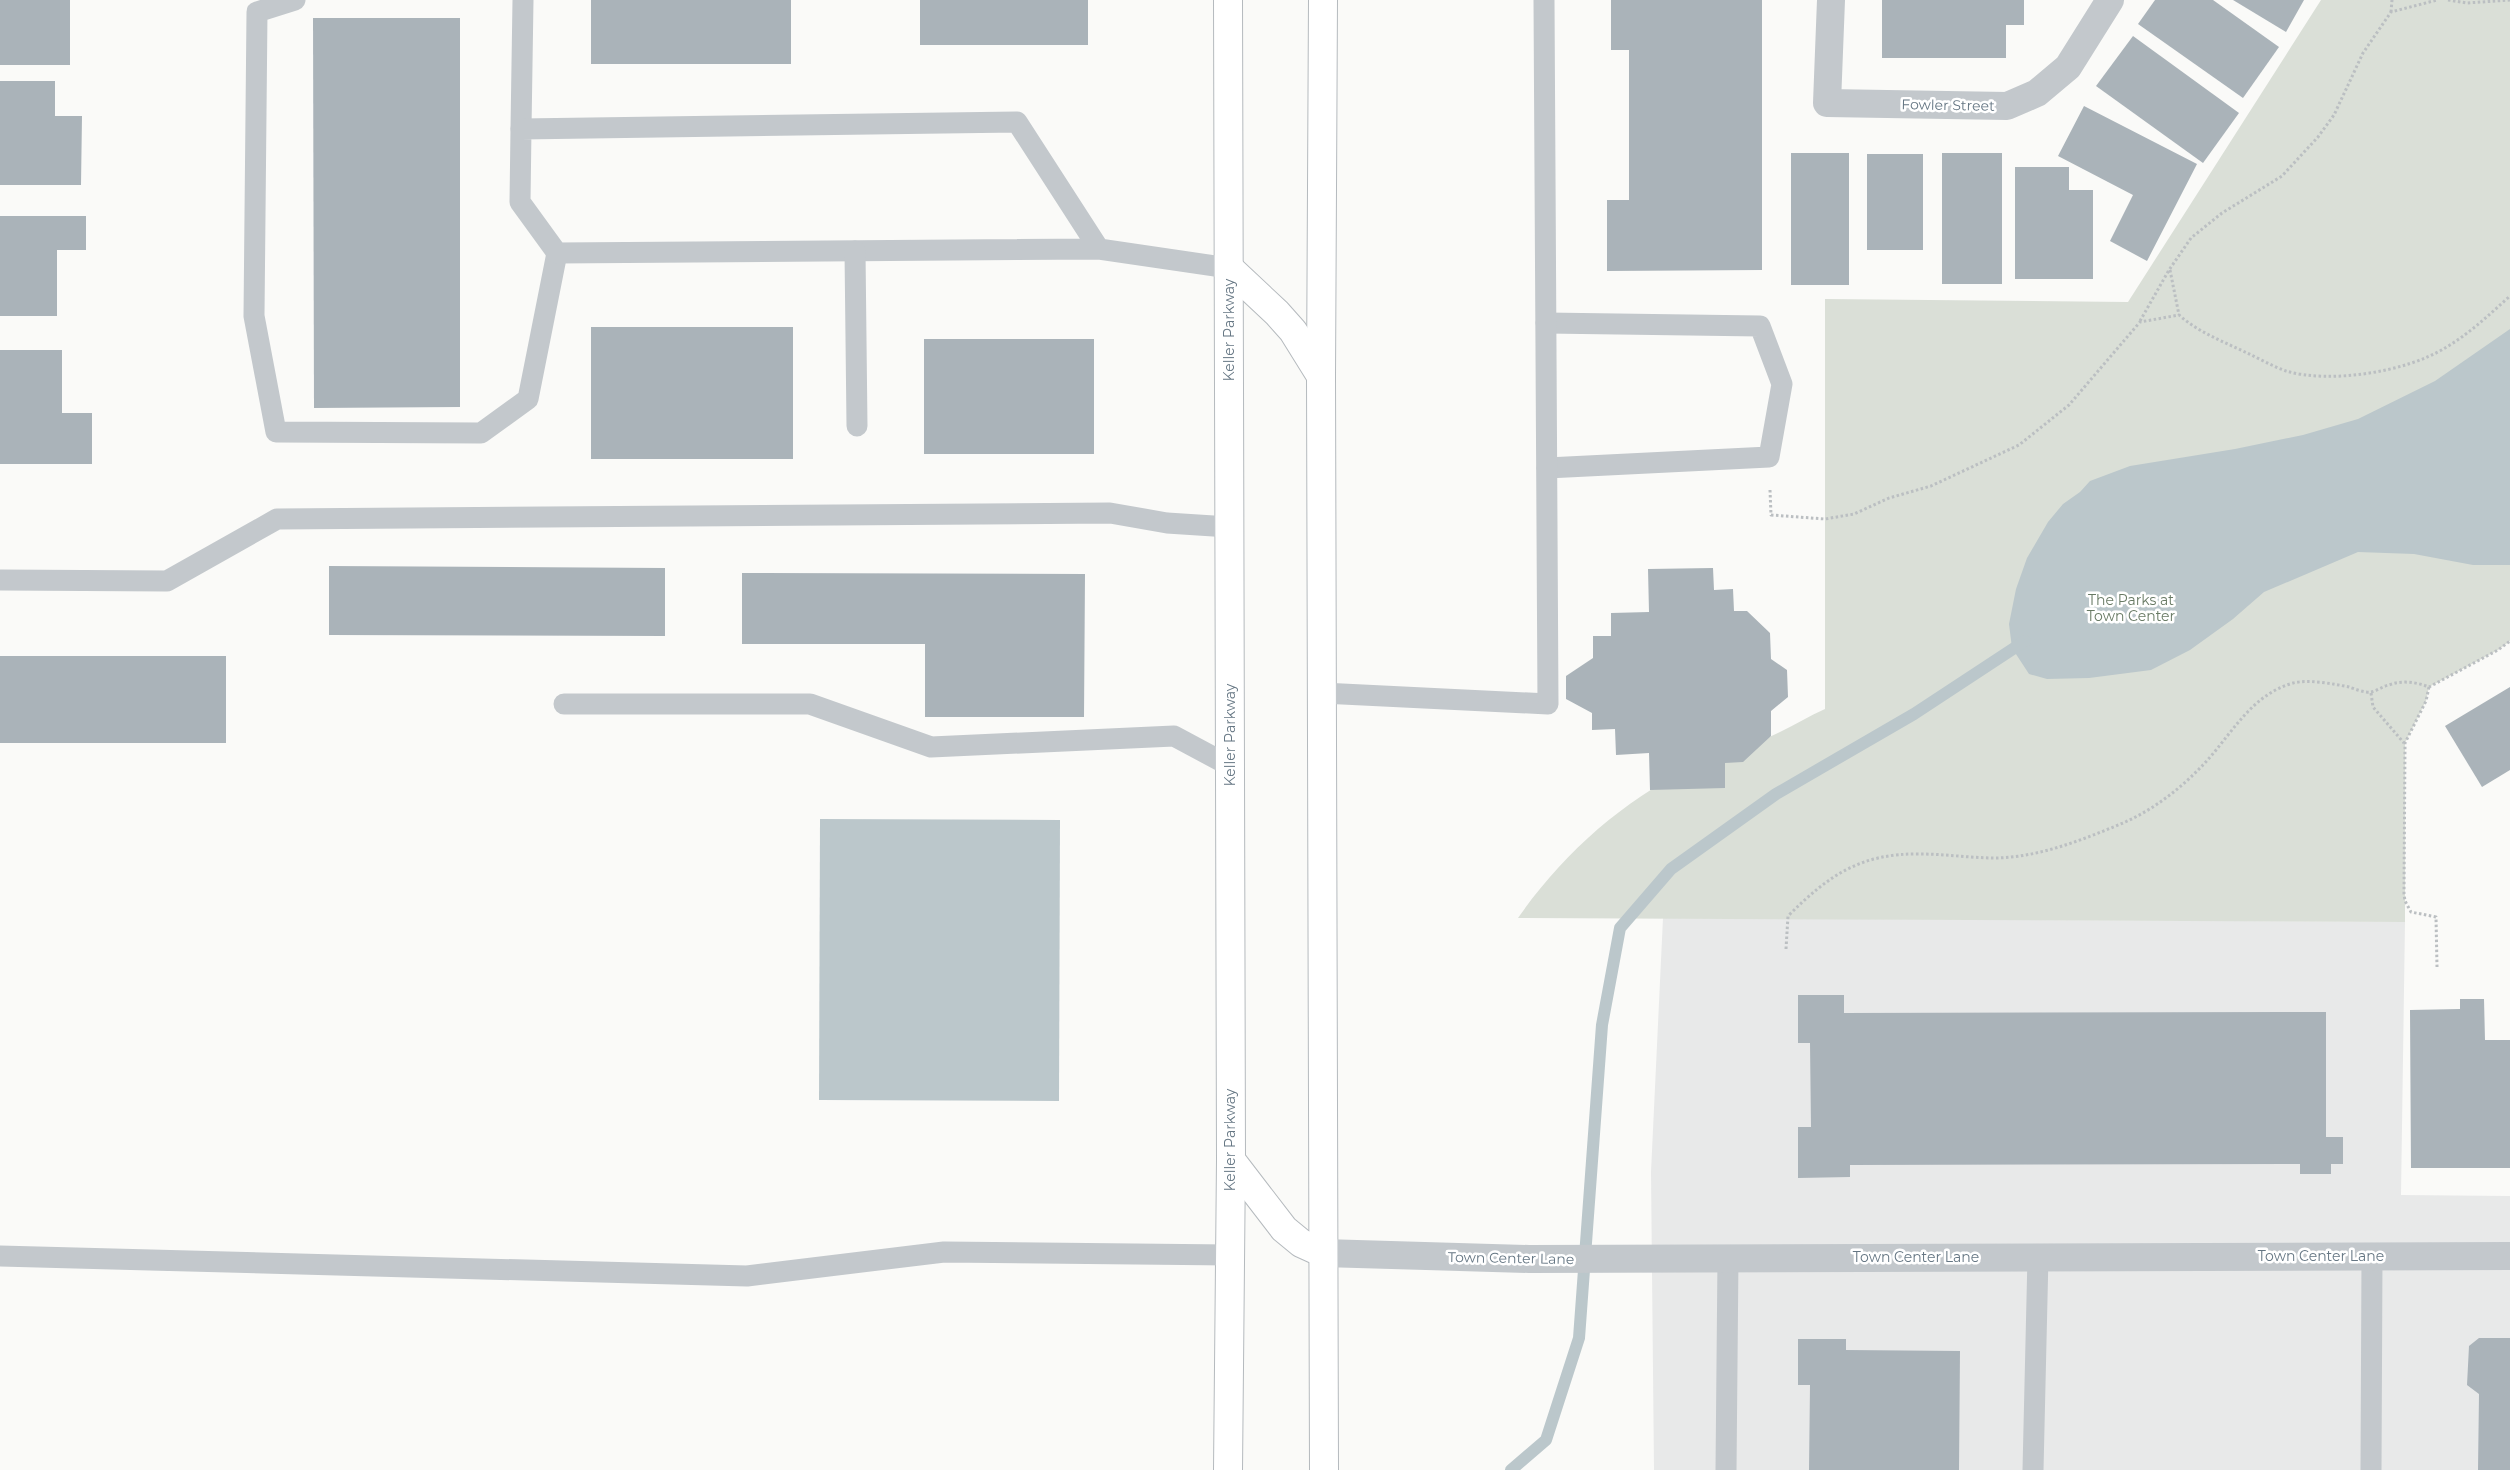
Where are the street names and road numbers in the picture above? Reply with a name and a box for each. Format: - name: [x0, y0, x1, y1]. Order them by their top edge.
- street label: Fowler Street: [1901, 95, 1995, 115]
- street label: Keller Parkway: [1220, 278, 1238, 381]
- street label: Keller Parkway: [1221, 683, 1239, 786]
- street label: Keller Parkway: [1221, 1088, 1239, 1191]
- street label: Town Center Lane: [2258, 1247, 2384, 1265]
- street label: Town Center Lane: [1448, 1248, 1574, 1268]
- street label: Town Center Lane: [1853, 1248, 1979, 1266]

